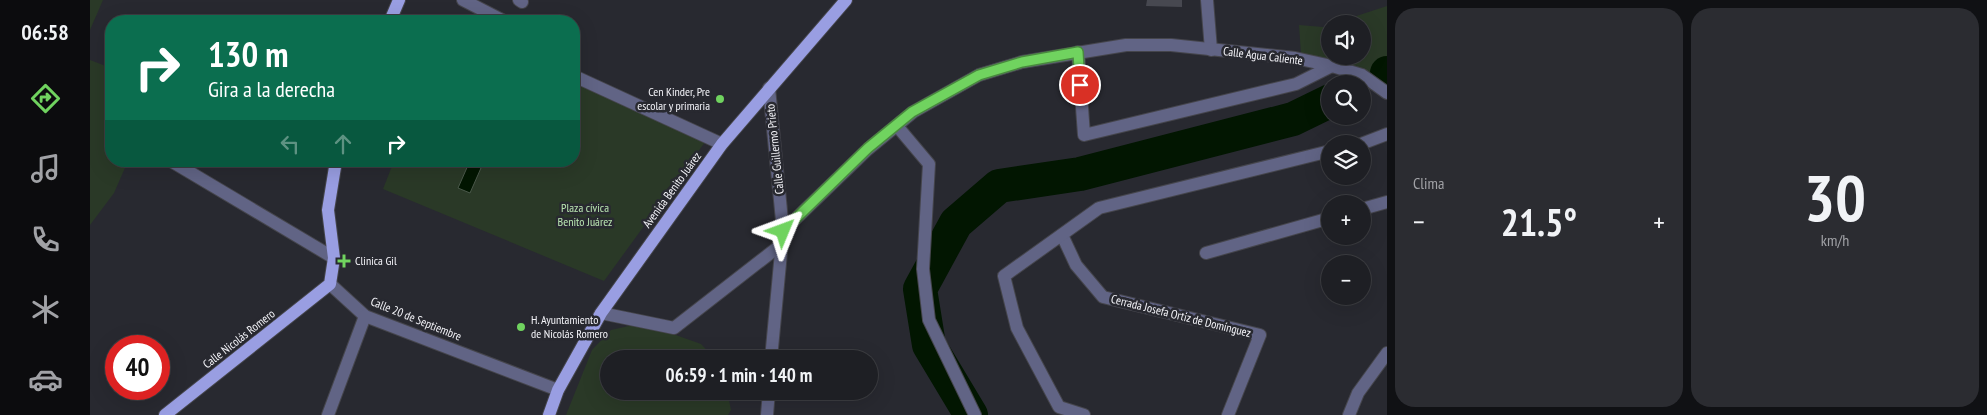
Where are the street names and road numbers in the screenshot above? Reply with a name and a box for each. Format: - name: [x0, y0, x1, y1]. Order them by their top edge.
- street label: Calle Agua Caliente: [1222, 43, 1304, 68]
- street label: Calle Guillermo Prieto: [762, 103, 787, 195]
- street label: Avenida Benito Juárez: [639, 149, 704, 231]
- street label: Cerrada Josefa Ortiz de Domínguez: [1110, 291, 1253, 340]
- street label: Calle 20 de Septiembre: [369, 293, 464, 344]
- street label: Calle Nicolás Romero: [200, 306, 278, 371]

